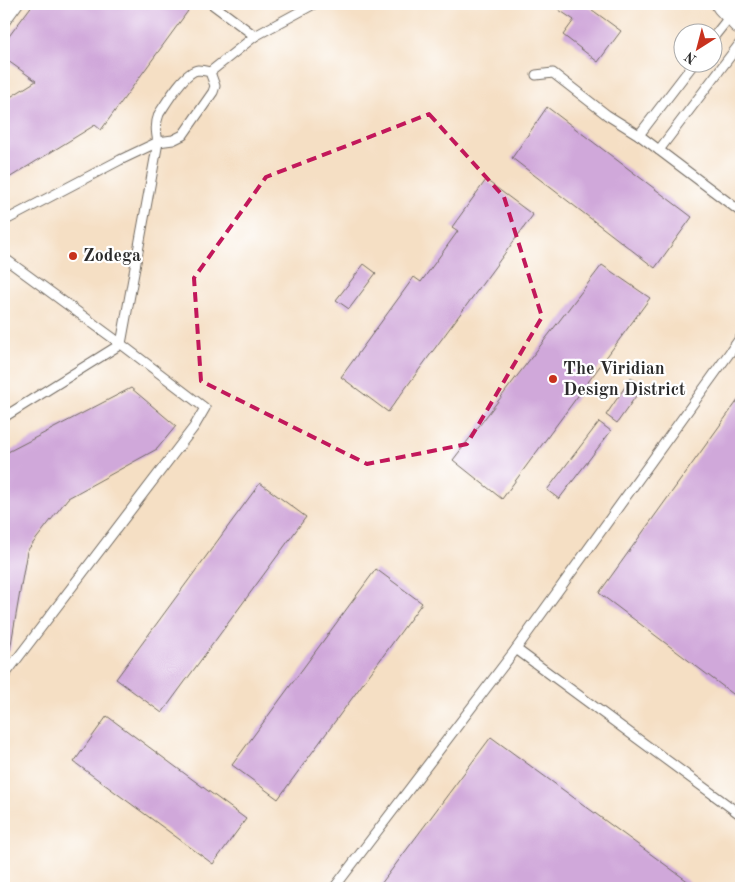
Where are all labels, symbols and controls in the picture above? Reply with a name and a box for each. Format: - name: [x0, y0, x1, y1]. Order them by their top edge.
- north arrow: [672, 22, 722, 72]
- text: N: [682, 49, 699, 67]
- place label: Zodega: [83, 247, 141, 265]
- marker: Zodega: [67, 250, 79, 262]
- place label: The Viridian Design District: [563, 360, 686, 399]
- marker: The Viridian Design District: [547, 373, 559, 385]

